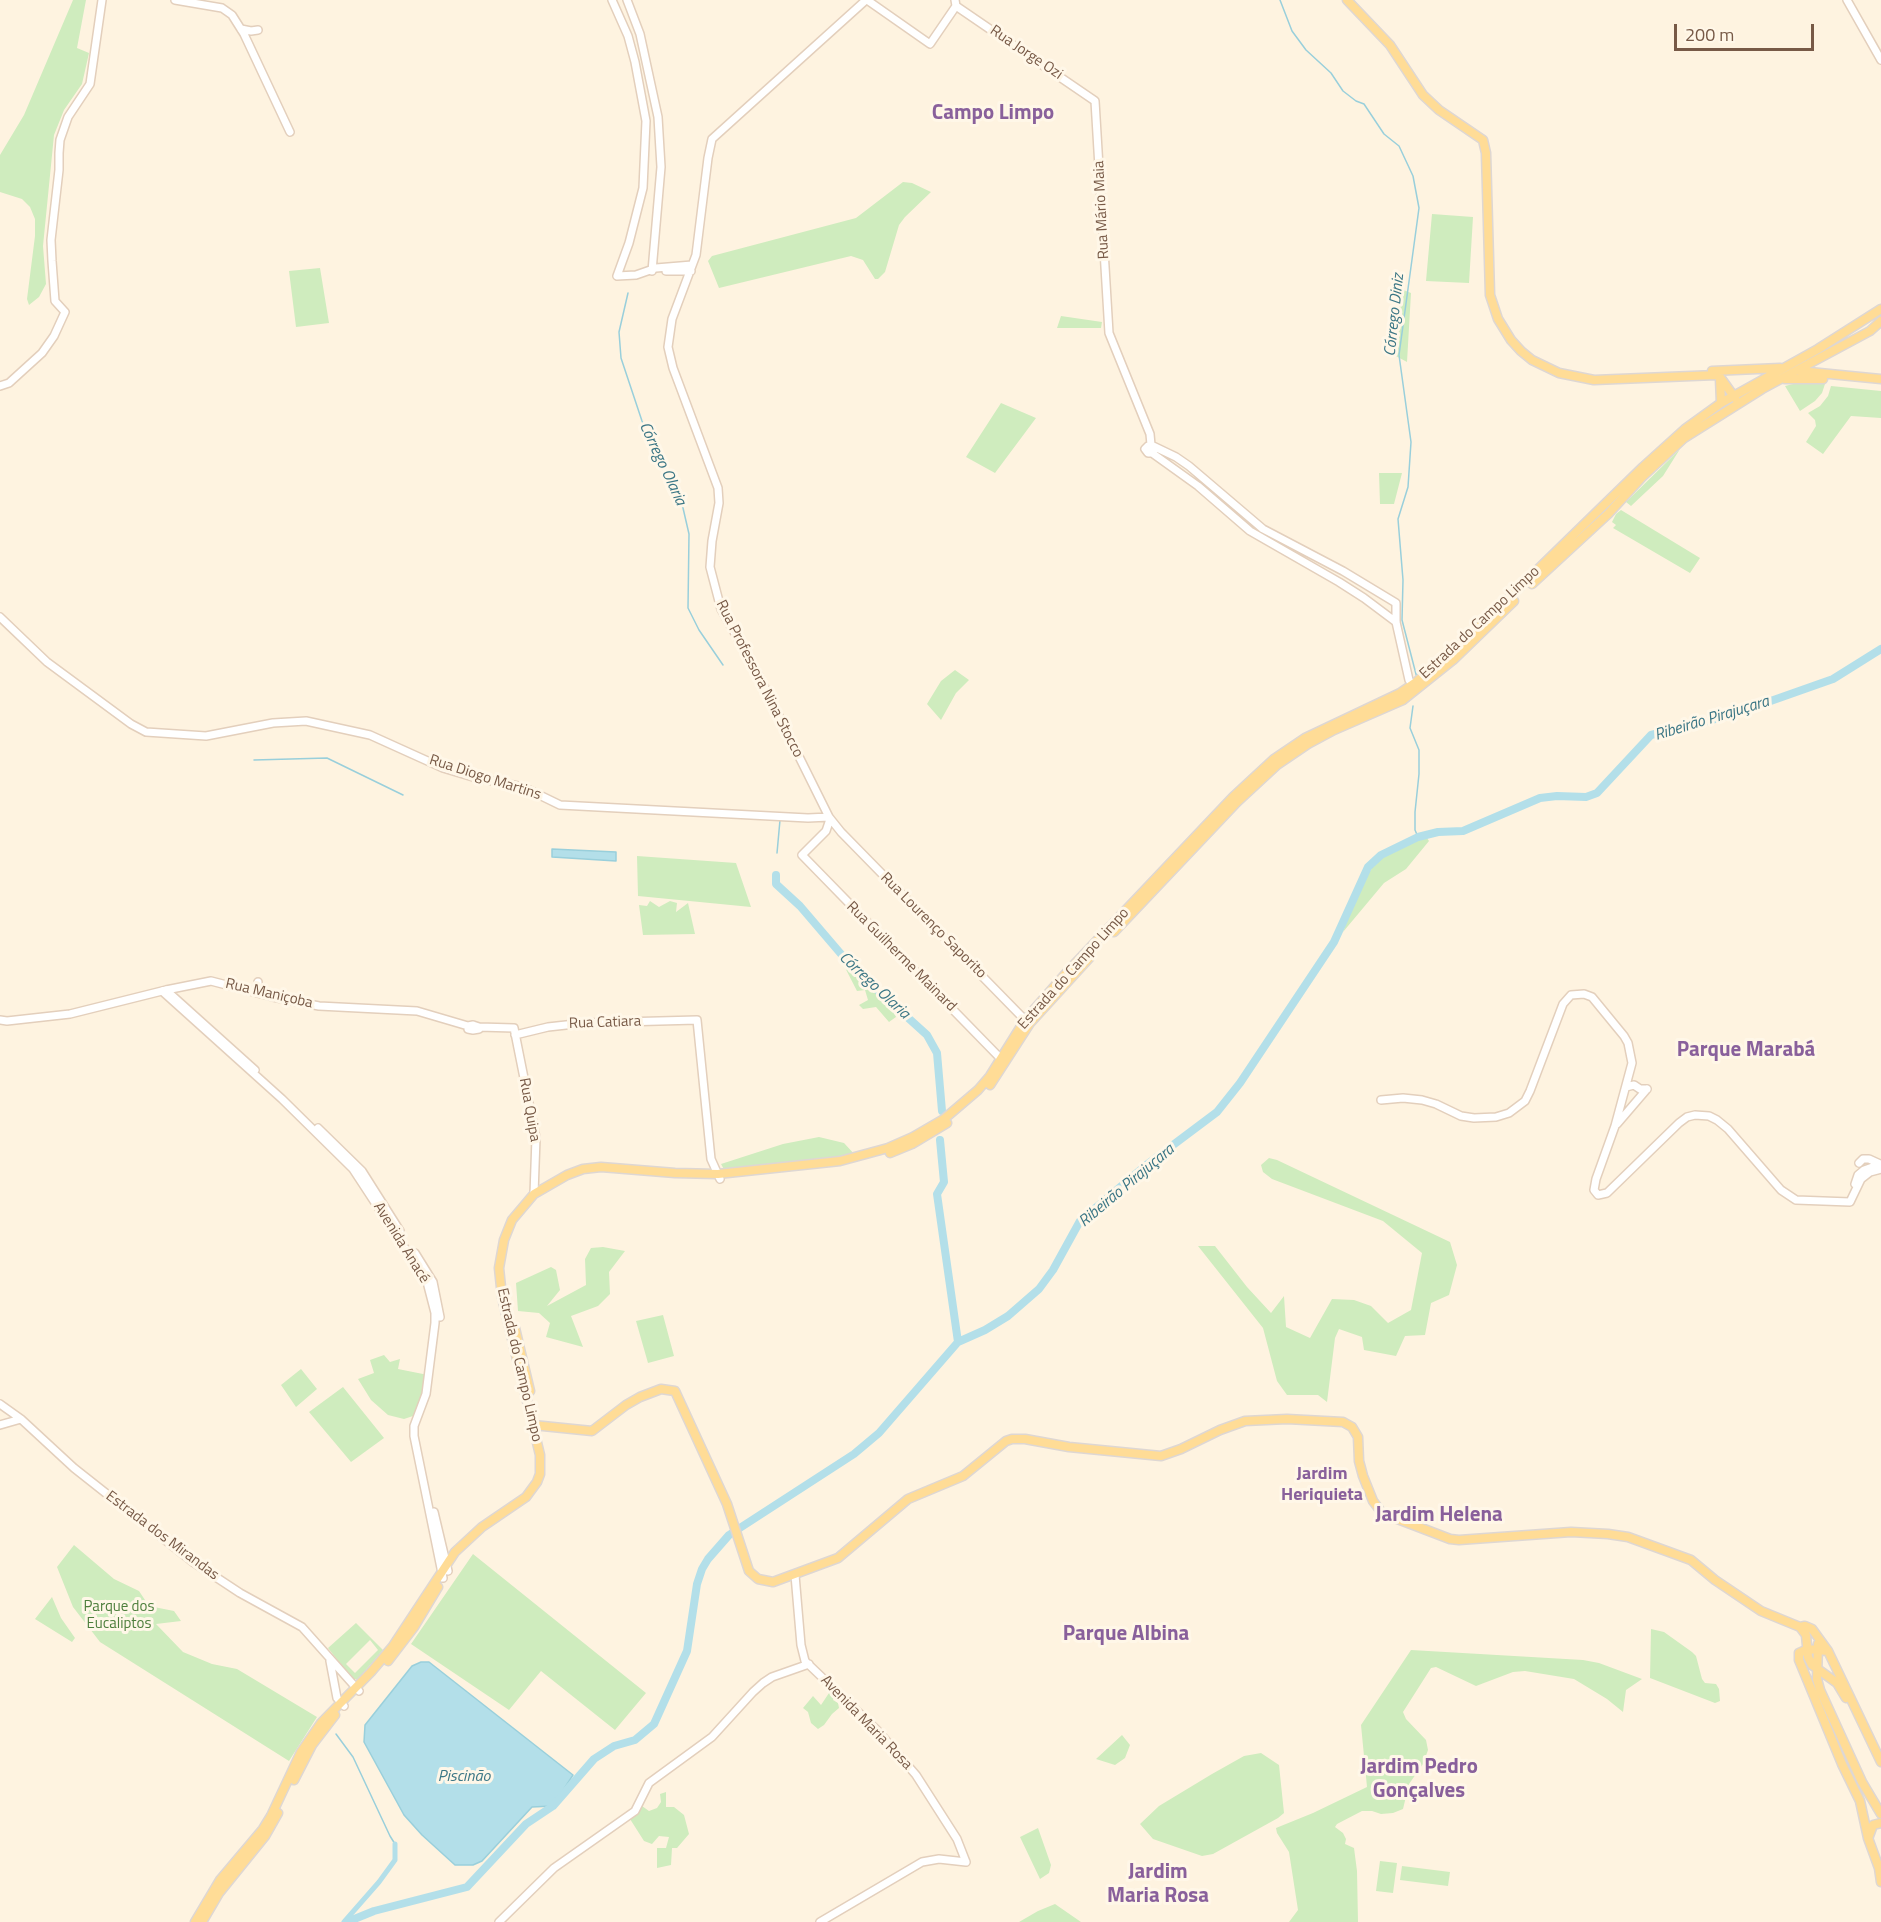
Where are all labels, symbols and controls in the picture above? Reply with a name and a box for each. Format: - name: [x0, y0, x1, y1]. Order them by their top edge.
- scale bar: [1677, 12, 1816, 50]
- text: 200 m: [1685, 21, 1734, 48]
- street label: Rua Jorge Ozi: [986, 22, 1066, 84]
- district label: Campo Limpo: [932, 101, 1054, 127]
- street label: Rua Mário Maia: [1090, 160, 1114, 260]
- water label: Córrego Diniz: [1381, 273, 1409, 357]
- water label: Córrego Olaria: [634, 419, 690, 509]
- street label: Estrada do Campo Limpo: [1416, 563, 1544, 683]
- street label: Rua Professora Nina Stocco: [711, 597, 807, 761]
- water label: Ribeirão Pirajuçara: [1652, 692, 1772, 746]
- street label: Rua Diogo Martins: [427, 751, 543, 805]
- street label: Rua Lourenço Saporito: [876, 869, 990, 983]
- street label: Rua Guilherme Mainard: [842, 898, 960, 1016]
- street label: Estrada do Campo Limpo: [1015, 905, 1133, 1033]
- water label: Córrego Olaria: [835, 948, 913, 1024]
- street label: Rua Maniçoba: [224, 975, 314, 1013]
- street label: Rua Catiara: [568, 1013, 642, 1033]
- district label: Parque Marabá: [1677, 1038, 1815, 1064]
- street label: Rua Quipa: [515, 1077, 543, 1143]
- water label: Ribeirão Pirajuçara: [1075, 1141, 1179, 1231]
- street label: Avenida Anacé: [369, 1199, 433, 1287]
- street label: Estrada do Campo Limpo: [493, 1286, 545, 1444]
- district label: Jardim Heriquieta: [1281, 1464, 1363, 1506]
- street label: Estrada dos Mirandas: [102, 1488, 222, 1584]
- district label: Jardim Helena: [1375, 1503, 1503, 1529]
- park label: Parque dos Eucaliptos: [84, 1598, 154, 1633]
- district label: Parque Albina: [1063, 1622, 1189, 1648]
- street label: Avenida Maria Rosa: [816, 1672, 916, 1774]
- district label: Jardim Pedro Gonçalves: [1360, 1755, 1478, 1805]
- water label: Piscinão: [438, 1767, 490, 1787]
- district label: Jardim Maria Rosa: [1107, 1860, 1209, 1910]

